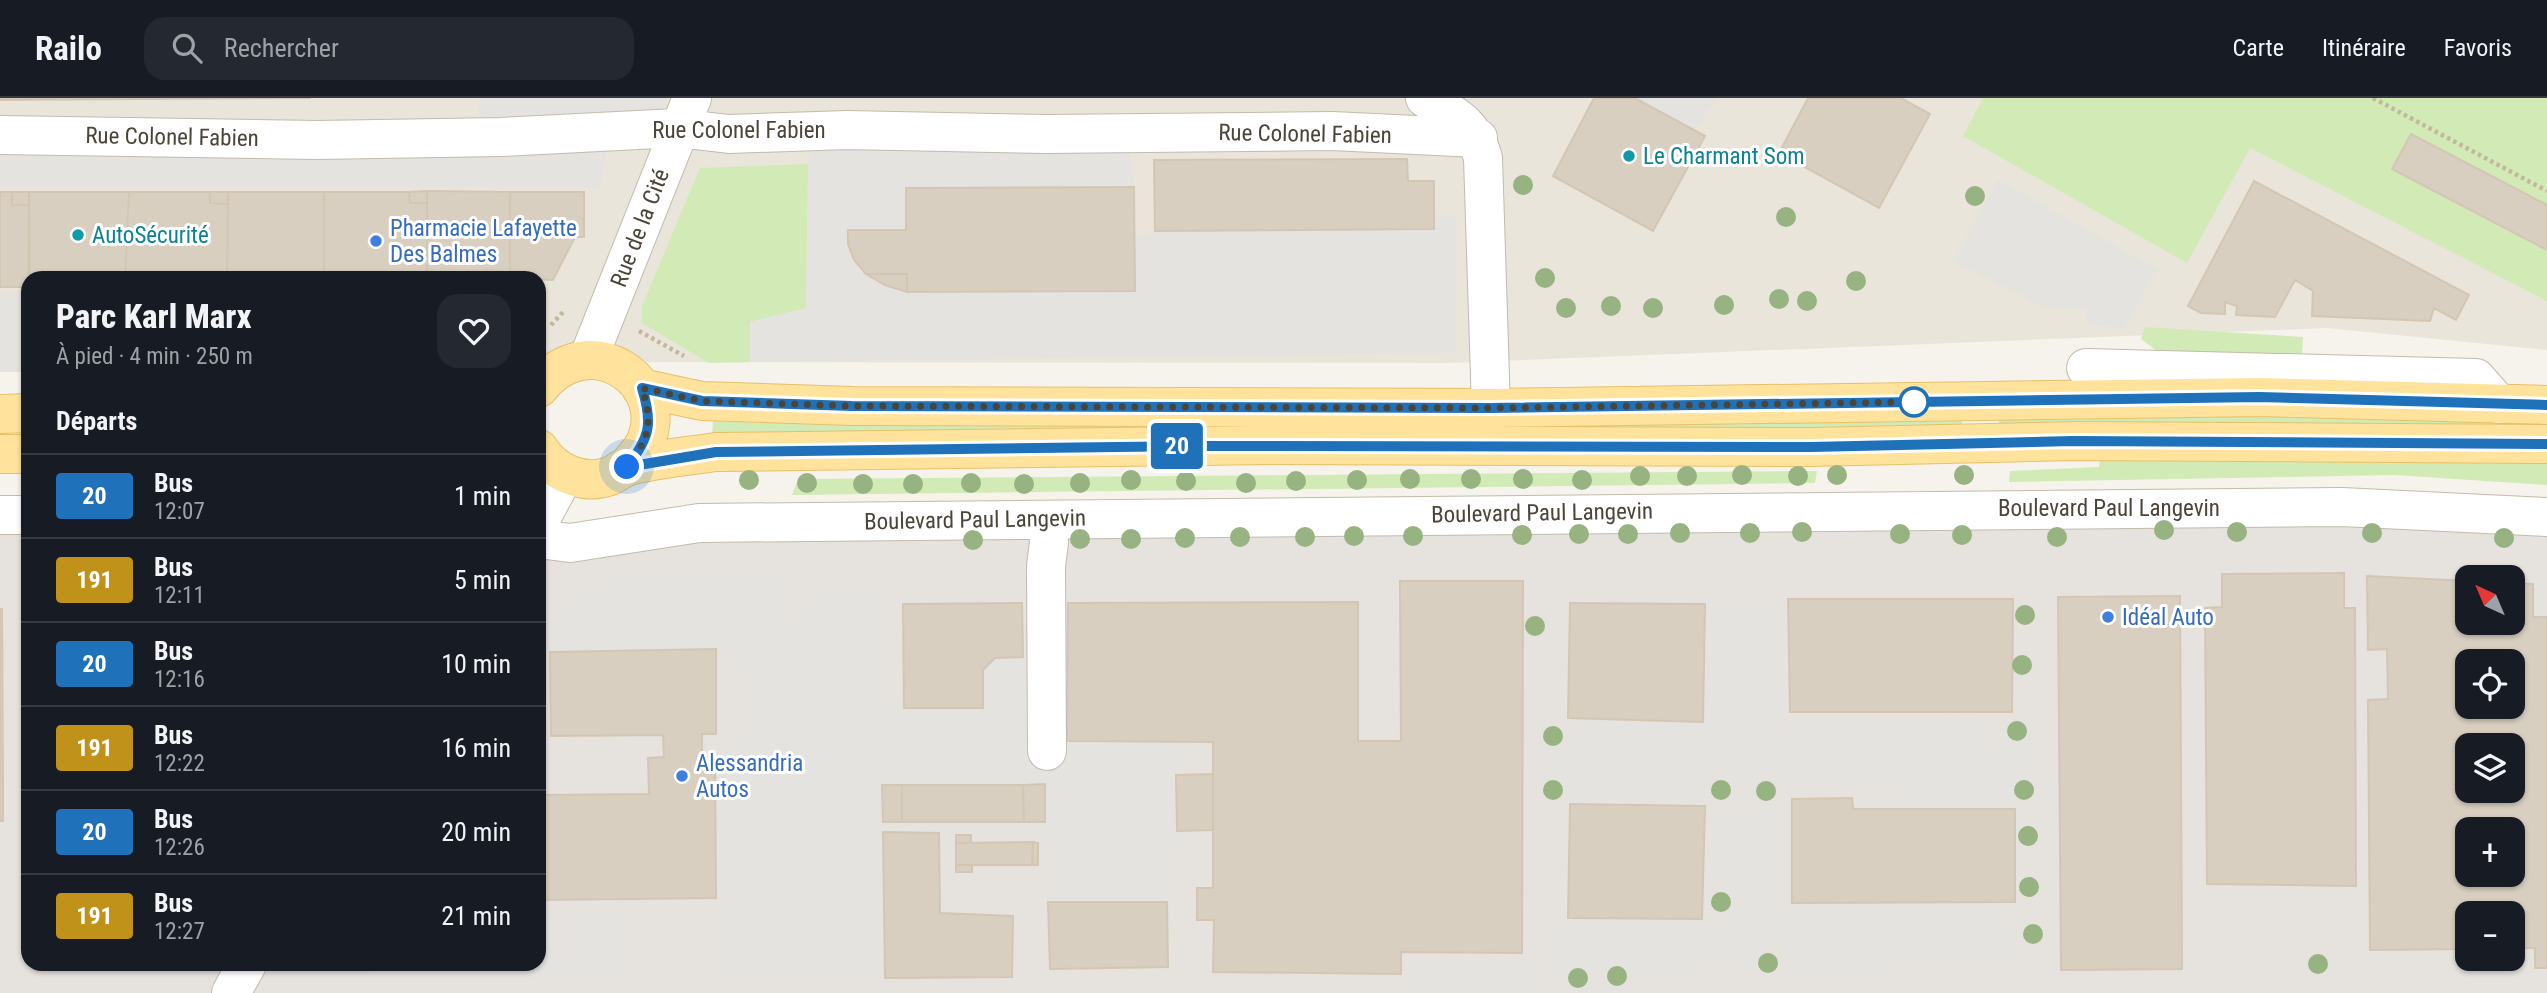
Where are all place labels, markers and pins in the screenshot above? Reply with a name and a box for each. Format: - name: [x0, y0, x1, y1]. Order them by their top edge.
- place label: Le Charmant Som: [1643, 143, 1805, 170]
- marker: Le Charmant Som: [1621, 148, 1637, 164]
- place label: Pharmacie Lafayette Des Balmes: [390, 215, 577, 268]
- place label: AutoSécurité: [92, 222, 209, 249]
- marker: AutoSécurité: [70, 227, 86, 243]
- marker: Pharmacie Lafayette Des Balmes: [368, 233, 384, 249]
- unlabelled marker: [1899, 387, 1929, 417]
- place label: Idéal Auto: [2122, 604, 2214, 631]
- marker: Idéal Auto: [2100, 609, 2116, 625]
- place label: Alessandria Autos: [696, 750, 803, 803]
- marker: Alessandria Autos: [674, 768, 690, 784]

